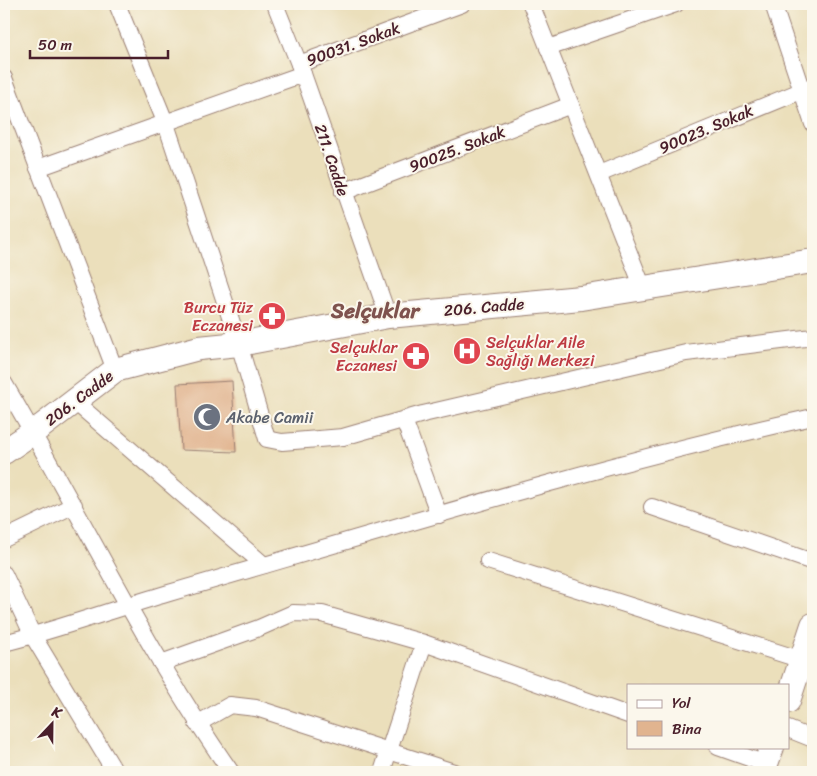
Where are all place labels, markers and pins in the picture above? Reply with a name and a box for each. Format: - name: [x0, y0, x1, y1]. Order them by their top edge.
- place label: Burcu Tüz Eczanesi: [184, 293, 254, 340]
- pharmacy icon: Burcu Tüz Eczanesi: [257, 301, 287, 331]
- place label: Selçuklar Aile Sağlığı Merkezi: [486, 328, 595, 375]
- place label: Selçuklar Eczanesi: [330, 333, 398, 380]
- hospital icon: Selçuklar Aile Sağlığı Merkezi: [452, 336, 482, 366]
- pharmacy icon: Selçuklar Eczanesi: [401, 341, 431, 371]
- mosque icon: Akabe Camii: [192, 402, 222, 432]
- place label: Akabe Camii: [225, 403, 314, 432]

